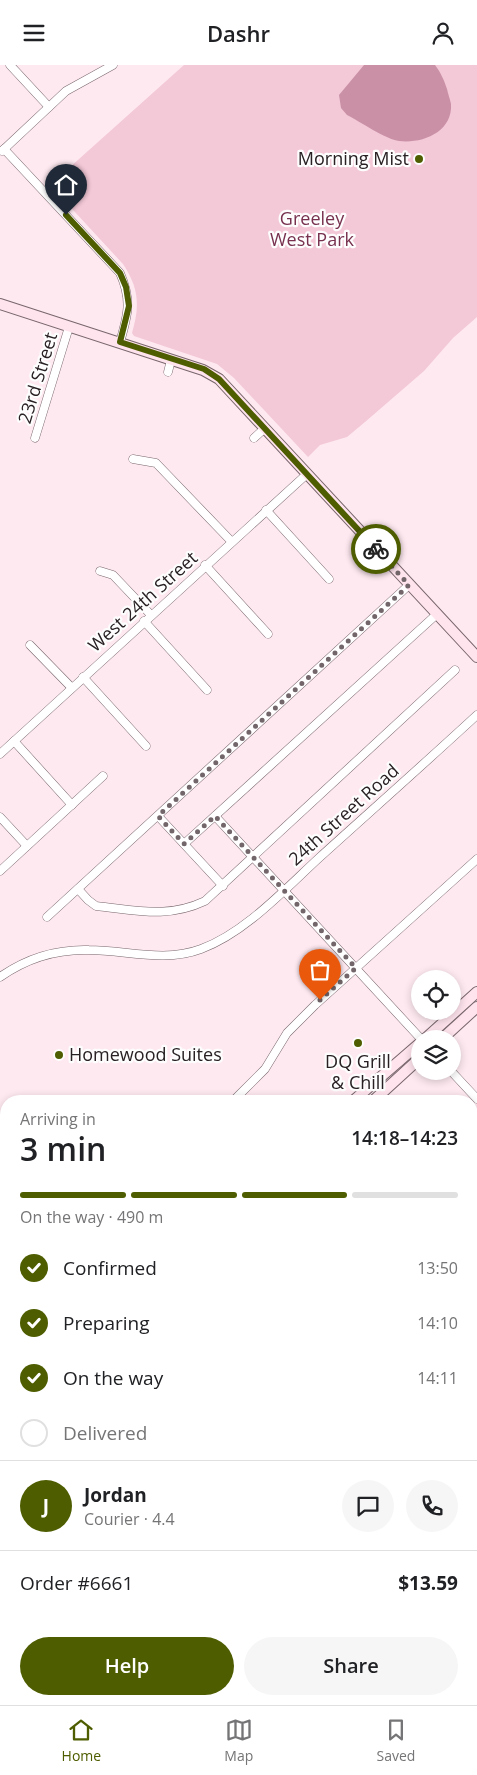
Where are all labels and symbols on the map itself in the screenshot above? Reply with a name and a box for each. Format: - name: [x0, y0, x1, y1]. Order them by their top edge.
- place label: Morning Mist: [298, 146, 409, 170]
- marker: Morning Mist: [413, 153, 425, 165]
- pin: [45, 164, 87, 215]
- park label: Greeley West Park: [270, 206, 355, 251]
- street label: 23rd Street: [12, 329, 62, 426]
- courier: [351, 524, 401, 574]
- street label: West 24th Street: [83, 546, 202, 657]
- street label: 24th Street Road: [283, 758, 404, 870]
- pin: [299, 949, 341, 1000]
- marker: DQ Grill & Chill: [352, 1037, 364, 1049]
- place label: Homewood Suites: [69, 1042, 222, 1066]
- marker: Homewood Suites: [53, 1049, 65, 1061]
- place label: DQ Grill & Chill: [325, 1049, 391, 1094]

